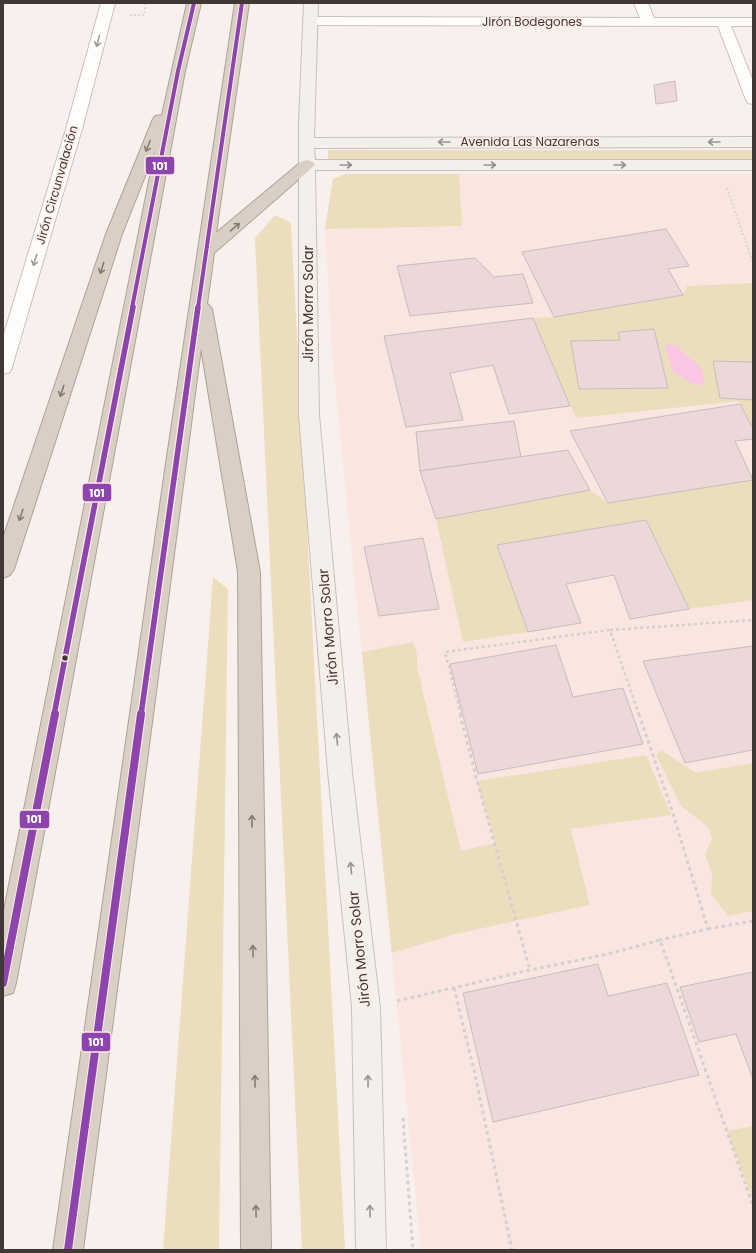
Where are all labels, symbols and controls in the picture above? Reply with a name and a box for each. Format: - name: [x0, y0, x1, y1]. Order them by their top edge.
- street label: Jirón Bodegones: [482, 13, 582, 30]
- one-way arrow: [93, 34, 101, 47]
- street label: Jirón Circunvalación: [31, 123, 82, 246]
- street label: Avenida Las Nazarenas: [460, 133, 600, 150]
- one-way arrow: [438, 138, 451, 146]
- one-way arrow: [708, 138, 721, 146]
- one-way arrow: [144, 140, 152, 152]
- line badge: 101: [145, 156, 175, 175]
- text: 101: [152, 158, 168, 174]
- one-way arrow: [339, 161, 352, 169]
- one-way arrow: [483, 161, 496, 169]
- one-way arrow: [613, 161, 626, 169]
- one-way arrow: [229, 222, 240, 231]
- street label: Jirón Morro Solar: [298, 245, 318, 363]
- one-way arrow: [31, 253, 38, 266]
- one-way arrow: [98, 262, 106, 274]
- one-way arrow: [57, 385, 65, 397]
- line badge: 101: [82, 483, 112, 502]
- text: 101: [89, 485, 105, 501]
- one-way arrow: [17, 508, 24, 521]
- street label: Jirón Morro Solar: [313, 568, 343, 686]
- unlabelled marker: [60, 653, 70, 663]
- one-way arrow: [334, 733, 341, 746]
- line badge: 101: [19, 810, 50, 829]
- text: 101: [26, 811, 42, 827]
- one-way arrow: [248, 815, 256, 828]
- one-way arrow: [347, 862, 354, 875]
- street label: Jirón Morro Solar: [343, 890, 375, 1008]
- one-way arrow: [249, 945, 257, 958]
- line badge: 101: [81, 1032, 111, 1052]
- text: 101: [88, 1034, 104, 1050]
- one-way arrow: [251, 1075, 259, 1088]
- one-way arrow: [364, 1075, 371, 1088]
- one-way arrow: [252, 1205, 260, 1218]
- one-way arrow: [366, 1205, 374, 1218]

